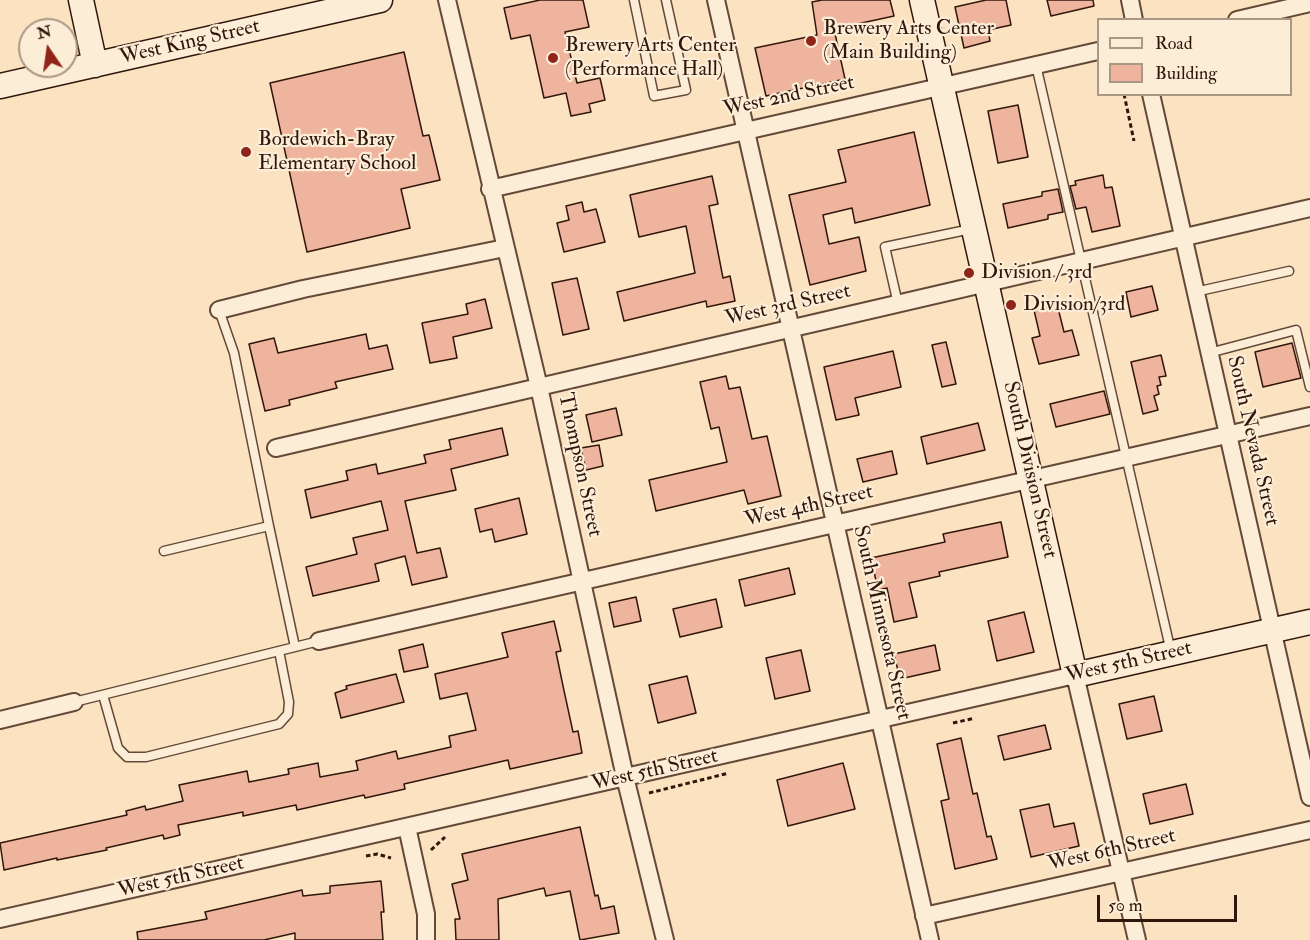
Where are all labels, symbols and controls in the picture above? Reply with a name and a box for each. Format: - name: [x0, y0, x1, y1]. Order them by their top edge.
- street label: West King Street: [117, 15, 263, 71]
- place label: Brewery Arts Center (Main Building): [823, 16, 994, 66]
- north arrow: [18, 18, 78, 78]
- legend: [1097, 18, 1292, 96]
- text: N: [35, 21, 54, 44]
- text: Road: [1155, 32, 1193, 55]
- place label: Brewery Arts Center (Performance Hall): [565, 33, 736, 83]
- marker: Brewery Arts Center (Main Building): [804, 34, 818, 48]
- marker: Brewery Arts Center (Performance Hall): [546, 51, 560, 65]
- text: Building: [1155, 62, 1217, 85]
- street label: West 2nd Street: [721, 71, 857, 123]
- place label: Bordewich-Bray Elementary School: [258, 127, 416, 177]
- marker: Bordewich-Bray Elementary School: [239, 145, 253, 159]
- place label: Division / 3rd: [981, 260, 1092, 286]
- marker: Division / 3rd: [962, 266, 976, 280]
- street label: West 3rd Street: [723, 279, 853, 333]
- place label: Division/3rd: [1023, 292, 1125, 318]
- marker: Division/3rd: [1004, 298, 1018, 312]
- street label: South Nevada Street: [1220, 354, 1284, 528]
- street label: South Division Street: [996, 379, 1062, 561]
- street label: Thompson Street: [551, 391, 607, 539]
- street label: West 4th Street: [742, 480, 876, 534]
- street label: South Minnesota Street: [846, 523, 916, 723]
- street label: West 5th Street: [1063, 636, 1195, 690]
- street label: West 5th Street: [589, 744, 721, 798]
- street label: West 6th Street: [1046, 824, 1178, 878]
- street label: West 5th Street: [115, 851, 247, 905]
- scale bar: [1100, 883, 1240, 921]
- text: 50 m: [1108, 894, 1143, 917]

